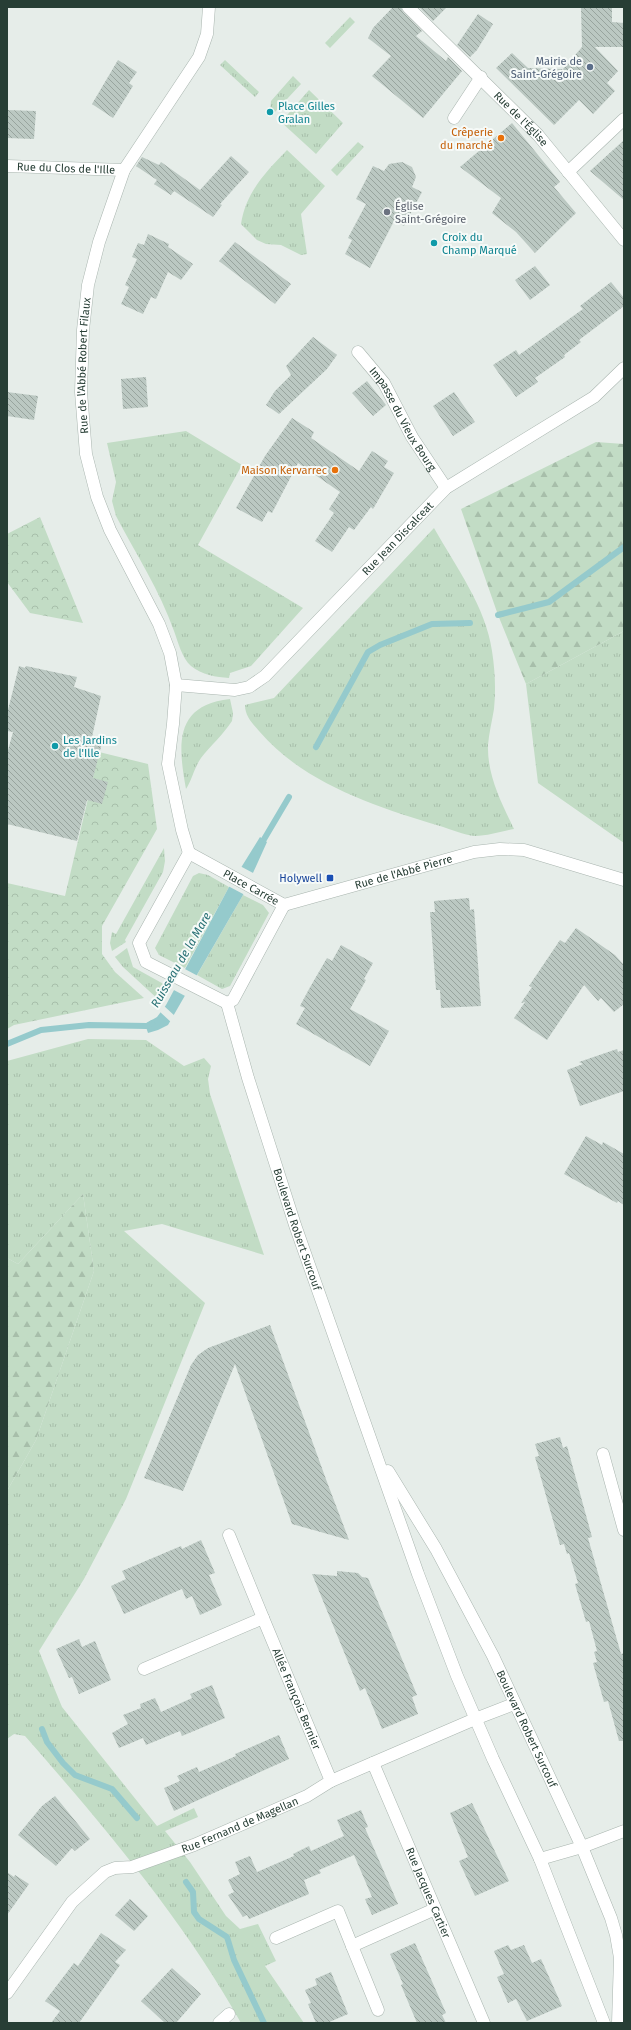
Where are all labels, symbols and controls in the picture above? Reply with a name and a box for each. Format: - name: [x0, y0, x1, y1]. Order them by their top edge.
- place label: Mairie de Saint-Grégoire: [511, 55, 582, 81]
- marker: Mairie de Saint-Grégoire: [585, 62, 595, 72]
- street label: Rue de l'Église: [491, 89, 551, 149]
- place label: Place Gilles Gralan: [278, 100, 335, 126]
- marker: Place Gilles Gralan: [265, 107, 275, 117]
- place label: Crêperie du marché: [440, 126, 493, 152]
- marker: Crêperie du marché: [496, 133, 506, 143]
- street label: Rue du Clos de l'Ille: [17, 160, 115, 177]
- place label: Église Saint-Grégoire: [395, 199, 466, 226]
- marker: Église Saint-Grégoire: [382, 207, 392, 217]
- place label: Croix du Champ Marqué: [442, 231, 517, 257]
- marker: Croix du Champ Marqué: [429, 238, 439, 248]
- street label: Rue de l'Abbé Robert Filaux: [75, 296, 94, 434]
- street label: Impasse du Vieux Bourg: [366, 365, 439, 474]
- place label: Maison Kervarrec: [241, 464, 327, 477]
- marker: Maison Kervarrec: [330, 465, 340, 475]
- street label: Rue Jean Discalceat: [360, 499, 436, 578]
- place label: Les Jardins de l'Ille: [63, 734, 117, 760]
- marker: Les Jardins de l'Ille: [50, 741, 60, 751]
- street label: Rue de l'Abbé Pierre: [353, 852, 454, 892]
- street label: Place Carrée: [221, 867, 281, 908]
- place label: Holywell: [279, 872, 322, 885]
- marker: Holywell: [325, 873, 335, 883]
- water label: Ruisseau de la Mare: [148, 910, 214, 1010]
- street label: Boulevard Robert Surcouf: [270, 1167, 324, 1293]
- street label: Allée François Bernier: [269, 1646, 323, 1752]
- street label: Boulevard Robert Surcouf: [494, 1668, 560, 1791]
- street label: Rue Fernand de Magellan: [180, 1795, 300, 1856]
- street label: Rue Jacques Cartier: [403, 1846, 453, 1941]

